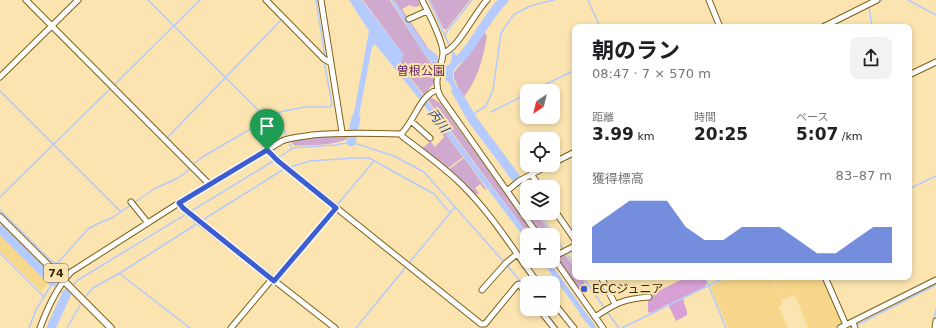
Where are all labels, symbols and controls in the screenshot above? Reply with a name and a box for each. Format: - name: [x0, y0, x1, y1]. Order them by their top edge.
- button: share: [850, 37, 892, 79]
- text: 朝のラン: [592, 38, 680, 63]
- park label: 曽根公園: [397, 64, 445, 78]
- text: 08:47 · 7 × 570 m: [592, 66, 711, 81]
- north arrow: [520, 84, 560, 124]
- map controls: [520, 84, 560, 316]
- water label: 丙川: [425, 105, 454, 137]
- pin: [250, 109, 284, 150]
- text: 距離: [592, 111, 614, 124]
- text: 時間: [694, 111, 716, 124]
- text: ペース: [796, 111, 828, 124]
- icon: arrive: [256, 115, 278, 137]
- text: 3.99: [592, 124, 634, 144]
- text: 20:25: [694, 124, 748, 144]
- text: 5:07: [796, 124, 838, 144]
- text: km: [634, 130, 655, 143]
- text: /km: [838, 130, 863, 143]
- button: locate: [520, 132, 560, 172]
- text: 83–87 m: [836, 168, 892, 183]
- text: 獲得標高: [592, 171, 644, 186]
- button: layers: [520, 180, 560, 220]
- button: +: [520, 228, 560, 268]
- road number: 74: [44, 264, 68, 282]
- button: −: [520, 276, 560, 316]
- place label: ECCジュニア: [592, 282, 664, 296]
- marker: ECCジュニア: [579, 284, 589, 294]

